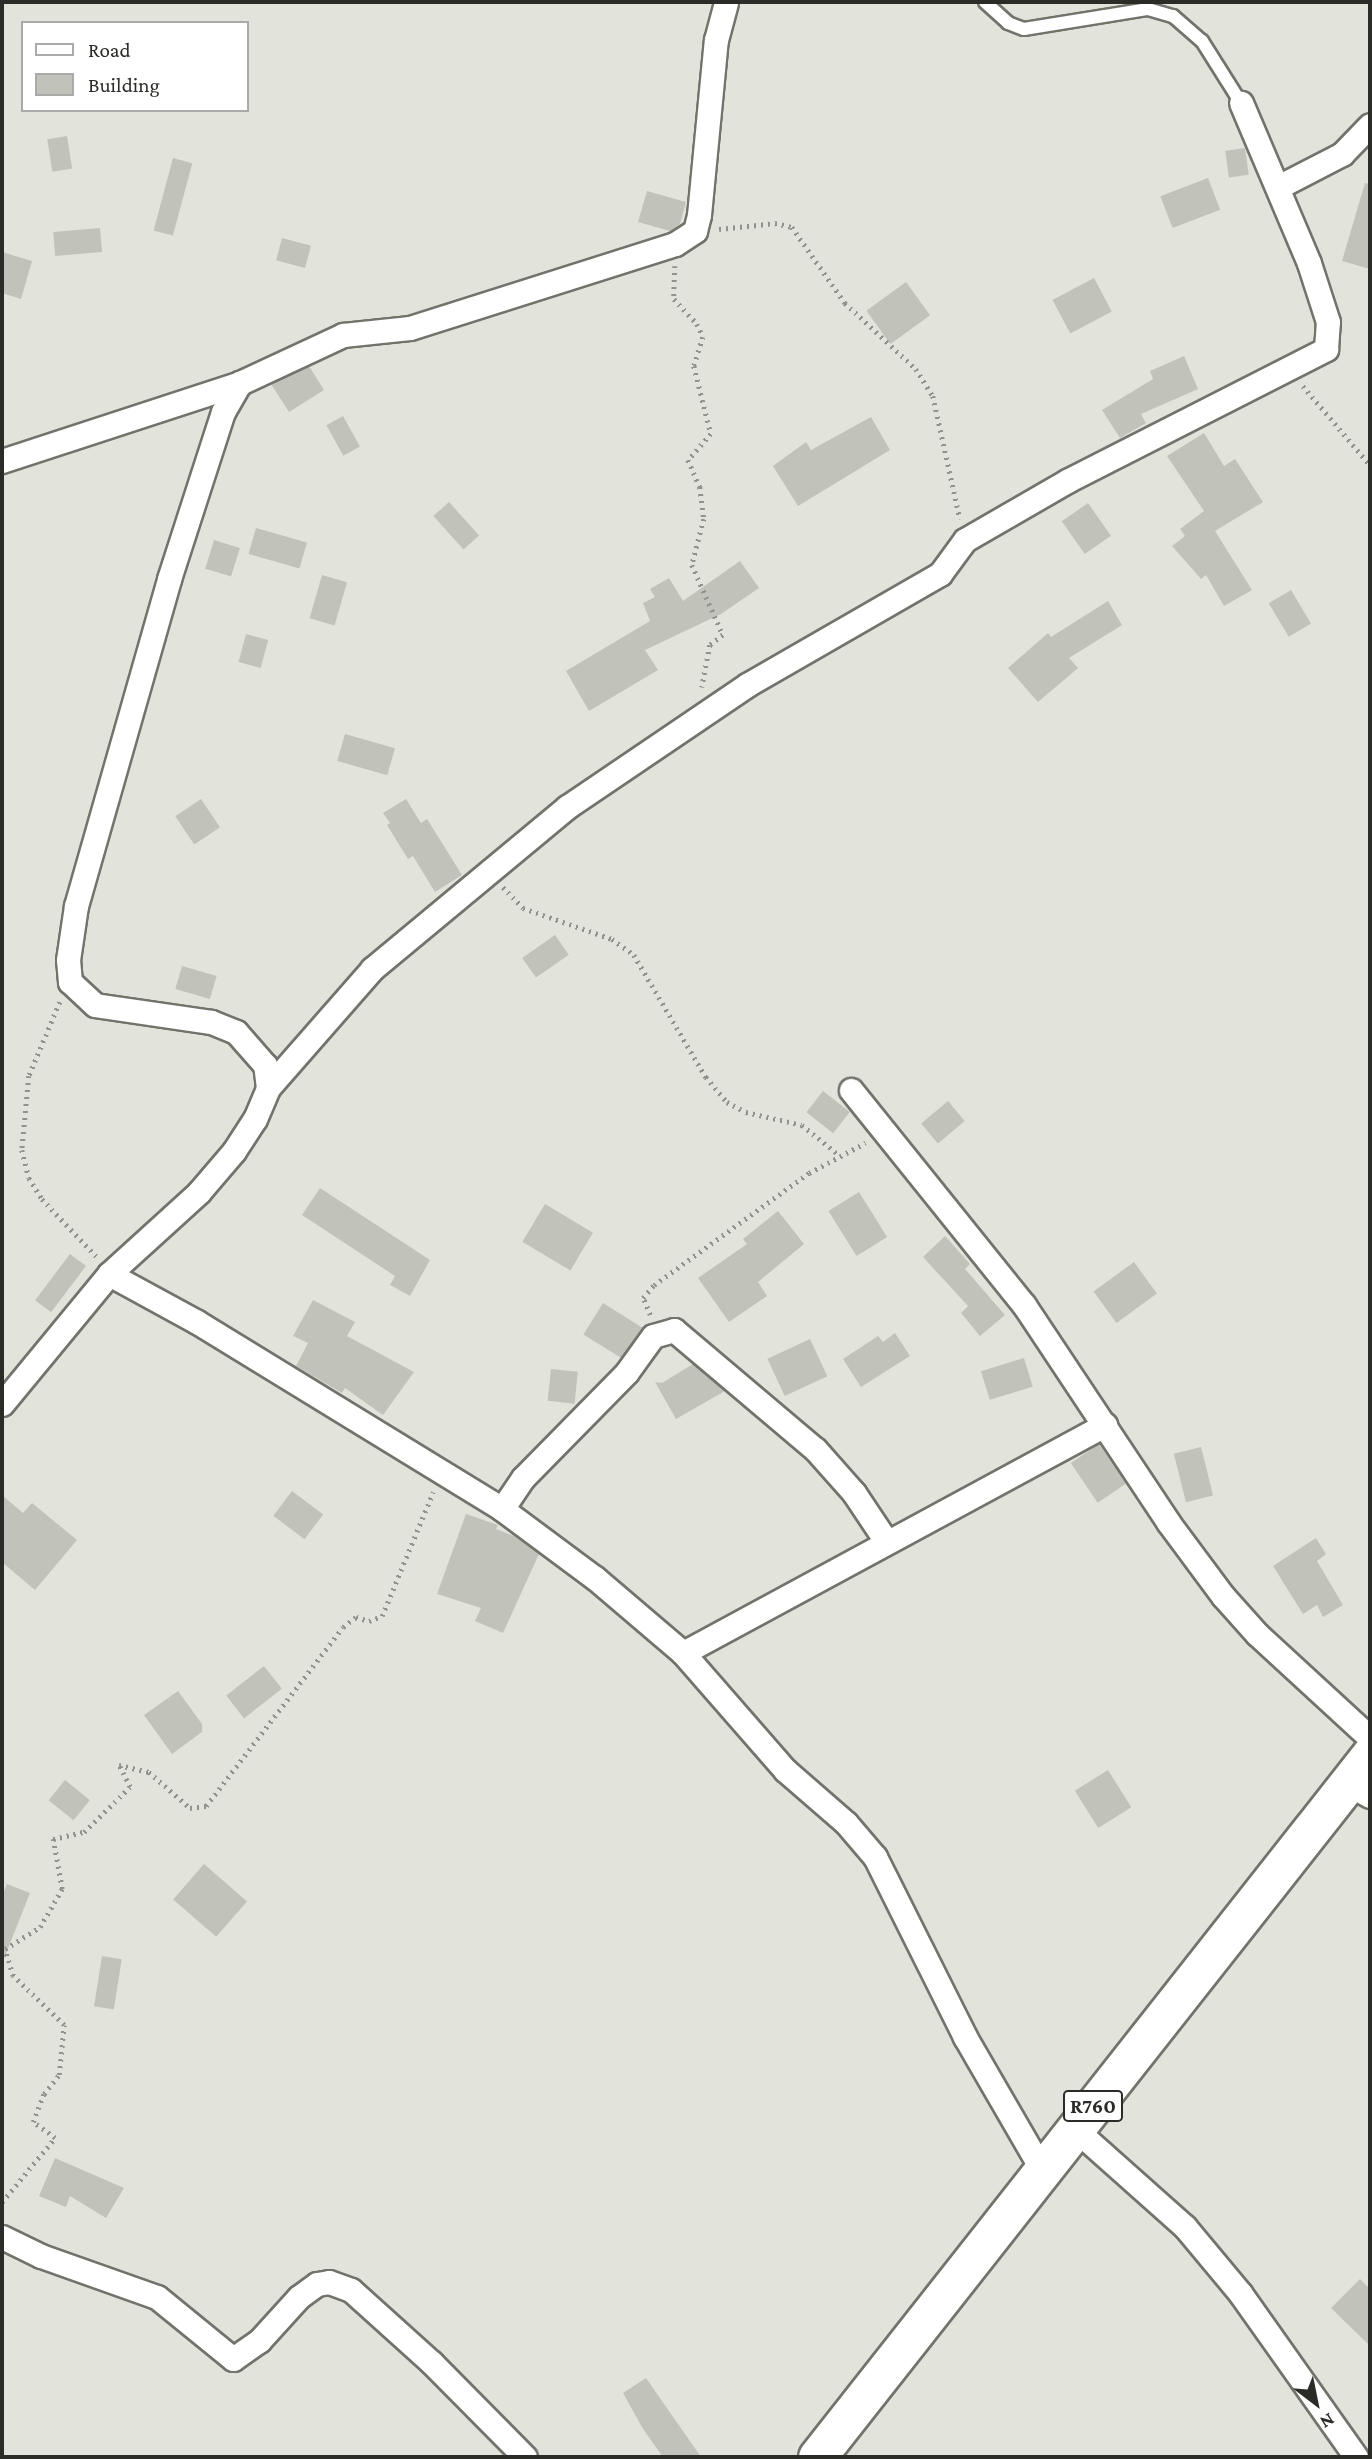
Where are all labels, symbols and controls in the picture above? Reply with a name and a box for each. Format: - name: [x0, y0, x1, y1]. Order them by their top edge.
- legend: [21, 21, 248, 112]
- text: Road: [88, 38, 131, 62]
- text: Building: [88, 73, 160, 97]
- road number: R760: [1062, 2088, 1124, 2124]
- north arrow: [1281, 2368, 1351, 2438]
- text: N: [1316, 2409, 1338, 2434]

